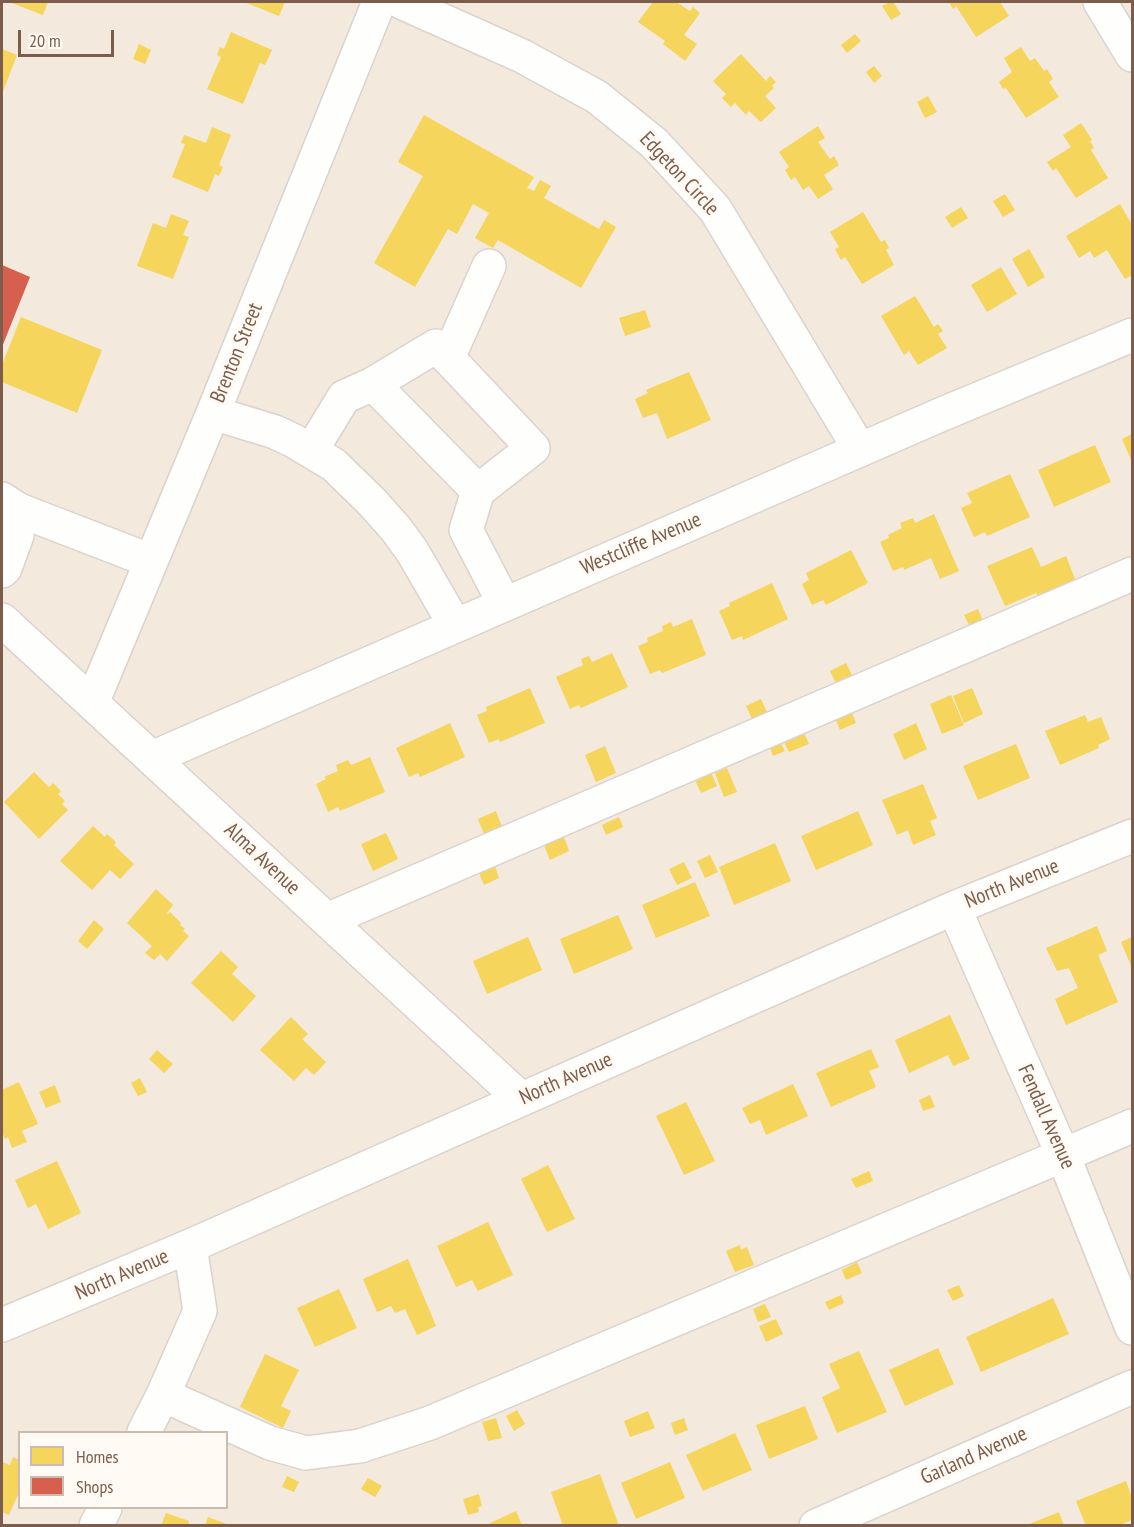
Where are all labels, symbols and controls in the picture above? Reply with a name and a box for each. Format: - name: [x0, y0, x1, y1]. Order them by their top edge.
- scale bar: [21, 18, 117, 56]
- text: 20 m: [29, 29, 61, 52]
- street label: Edgeton Circle: [634, 127, 724, 221]
- street label: Brenton Street: [206, 299, 268, 407]
- street label: Westcliffe Avenue: [577, 507, 705, 581]
- street label: Alma Avenue: [219, 818, 305, 900]
- street label: North Avenue: [961, 854, 1063, 914]
- street label: North Avenue: [516, 1047, 616, 1111]
- street label: Fendall Avenue: [1012, 1061, 1080, 1173]
- street label: North Avenue: [71, 1244, 173, 1306]
- street label: Garland Avenue: [917, 1421, 1031, 1491]
- legend: [18, 1431, 228, 1509]
- text: Homes: [76, 1445, 119, 1468]
- text: Shops: [76, 1475, 113, 1498]

